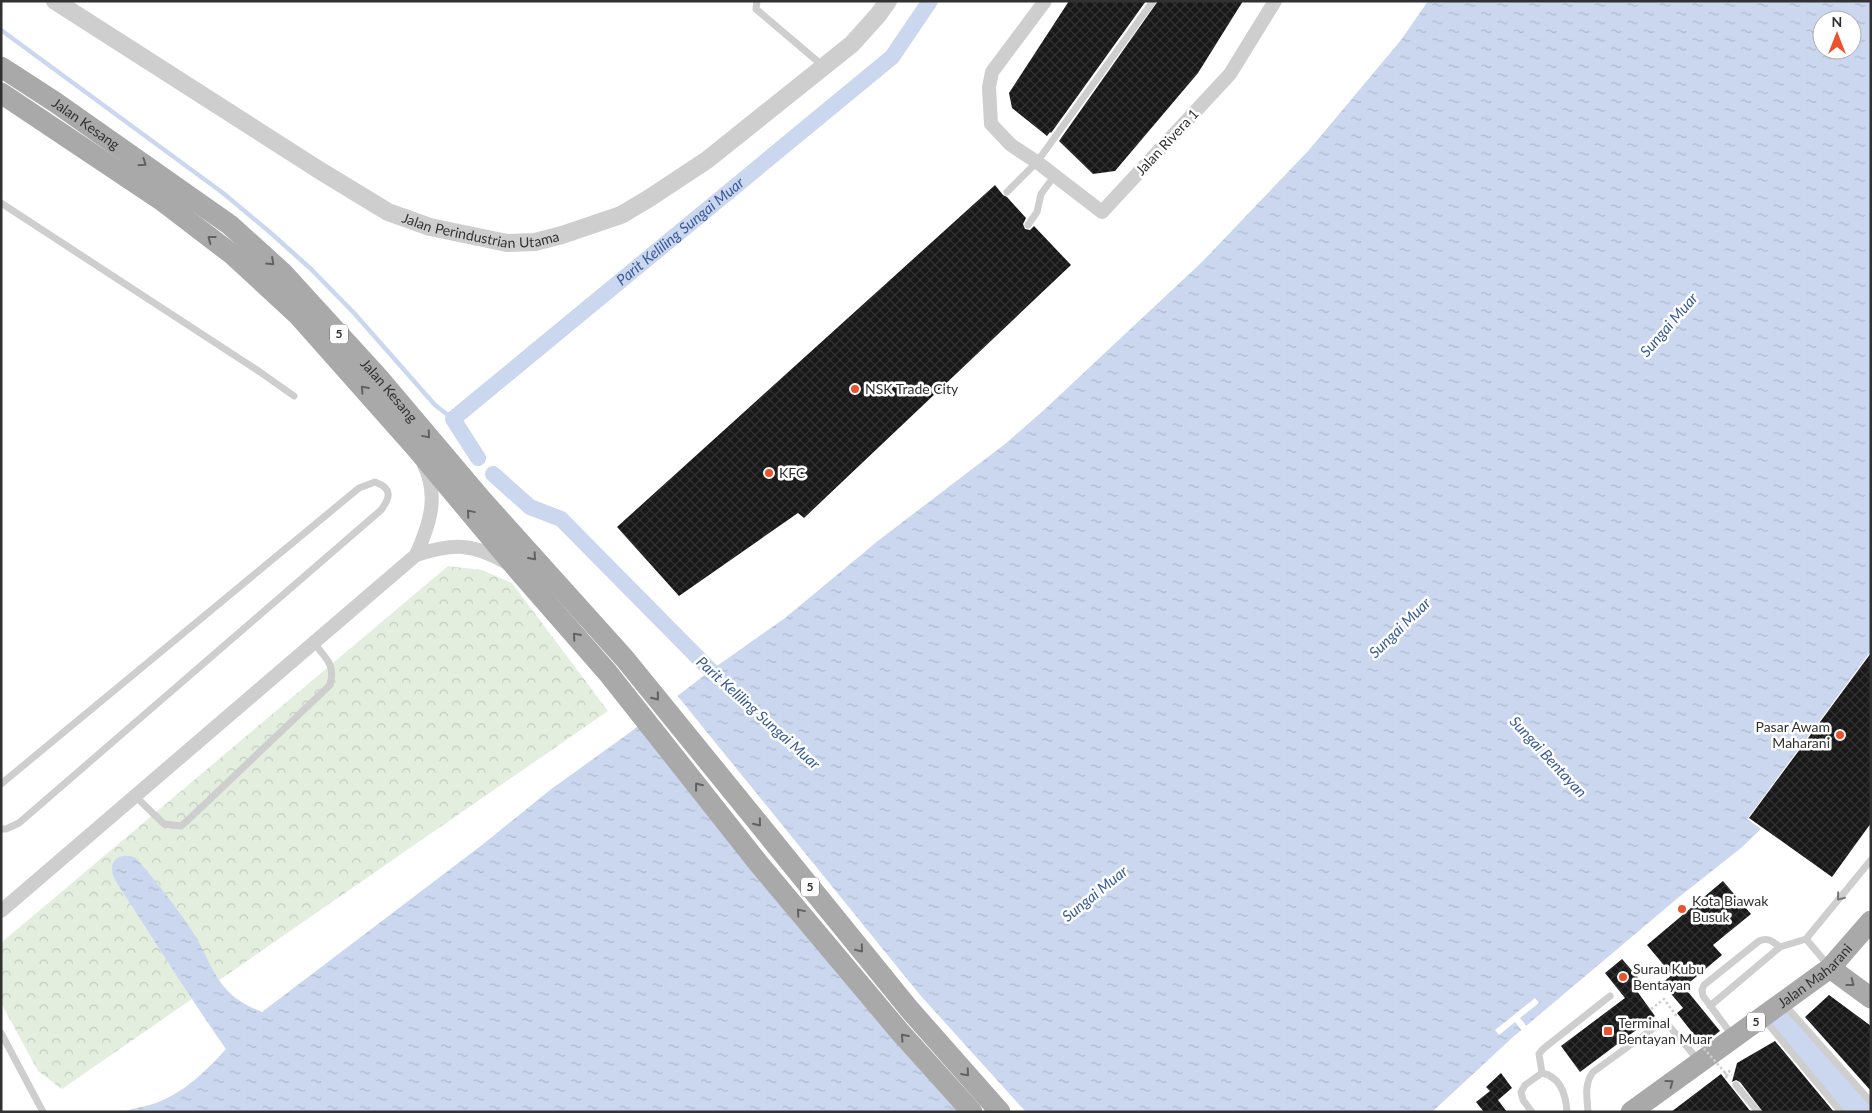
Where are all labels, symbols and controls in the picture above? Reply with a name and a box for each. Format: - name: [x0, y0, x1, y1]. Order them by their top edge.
- north arrow: [1812, 10, 1862, 60]
- text: N: [1832, 13, 1842, 30]
- street label: Jalan Kesang: [49, 94, 123, 153]
- street label: Jalan Rivera 1: [1132, 105, 1202, 178]
- one-way arrow: [137, 157, 147, 166]
- water label: Parit Keliling Sungai Muar: [612, 172, 748, 289]
- street label: Jalan Perindustrian Utama: [400, 209, 561, 251]
- one-way arrow: [208, 236, 217, 244]
- one-way arrow: [266, 256, 275, 265]
- water label: Sungai Muar: [1636, 288, 1701, 360]
- road number: 5: [330, 324, 348, 344]
- street label: Jalan Kesang: [357, 355, 421, 425]
- place label: NSK Trade City: [865, 380, 959, 397]
- marker: NSK Trade City: [849, 383, 861, 395]
- one-way arrow: [361, 386, 370, 395]
- one-way arrow: [421, 429, 430, 438]
- place label: KFC: [779, 464, 806, 481]
- marker: KFC: [763, 467, 775, 479]
- one-way arrow: [467, 509, 476, 518]
- one-way arrow: [528, 552, 537, 561]
- water label: Sungai Muar: [1365, 593, 1434, 661]
- one-way arrow: [573, 633, 581, 642]
- water label: Parit Keliling Sungai Muar: [693, 652, 825, 773]
- one-way arrow: [650, 691, 659, 700]
- water label: Sungai Bentayan: [1507, 712, 1591, 801]
- place label: Pasar Awam Maharani: [1755, 718, 1830, 751]
- marker: Pasar Awam Maharani: [1834, 729, 1846, 741]
- one-way arrow: [695, 783, 703, 792]
- one-way arrow: [753, 817, 761, 826]
- water label: Sungai Muar: [1058, 861, 1131, 925]
- road number: 5: [801, 878, 819, 896]
- place label: Kota Biawak Busuk: [1692, 892, 1769, 925]
- one-way arrow: [1836, 892, 1845, 901]
- marker: Kota Biawak Busuk: [1676, 903, 1688, 915]
- one-way arrow: [796, 909, 805, 918]
- street label: Jalan Maharani: [1774, 940, 1855, 1011]
- one-way arrow: [855, 943, 863, 952]
- place label: Surau Kubu Bentayan: [1633, 960, 1704, 993]
- marker: Surau Kubu Bentayan: [1617, 971, 1629, 983]
- one-way arrow: [1845, 977, 1854, 985]
- road number: 5: [1747, 1012, 1765, 1032]
- place label: Terminal Bentayan Muar: [1618, 1014, 1712, 1047]
- marker: Terminal Bentayan Muar: [1602, 1025, 1614, 1037]
- one-way arrow: [901, 1033, 910, 1042]
- one-way arrow: [960, 1067, 968, 1076]
- one-way arrow: [1664, 1080, 1674, 1089]

